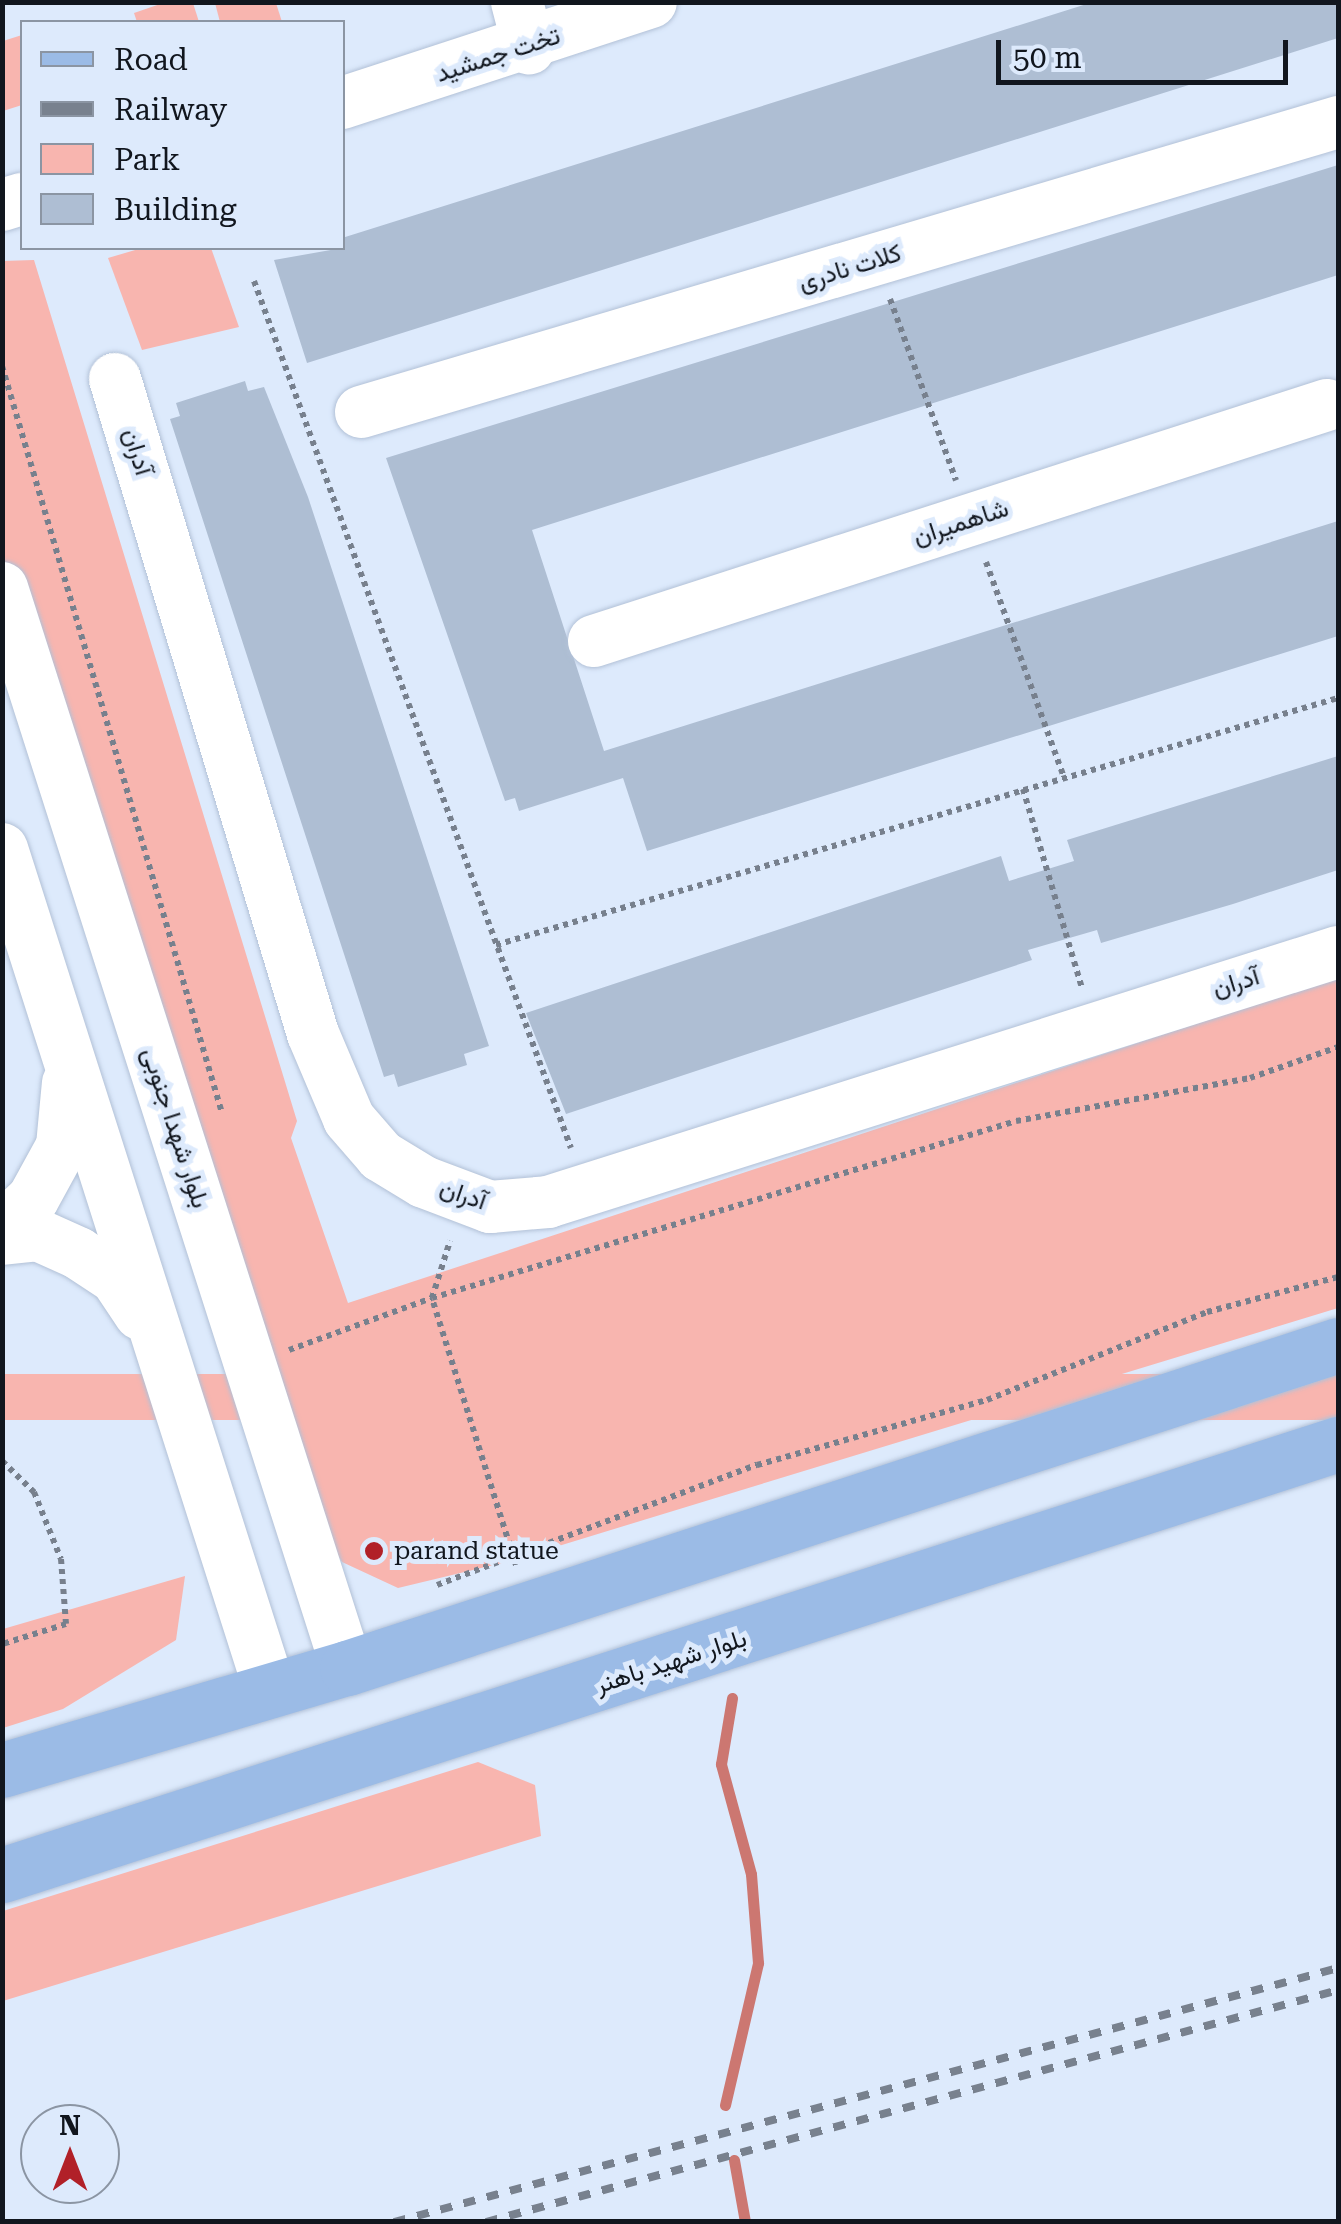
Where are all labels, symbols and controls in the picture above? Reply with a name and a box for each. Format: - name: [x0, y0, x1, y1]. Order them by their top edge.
- legend: [20, 20, 345, 250]
- scale bar: [1001, 20, 1294, 82]
- street label: تخت جمشید: [432, 21, 564, 89]
- text: 50 m: [1013, 40, 1082, 75]
- text: Road: [114, 42, 188, 77]
- text: Railway: [114, 92, 227, 127]
- text: Park: [114, 142, 180, 177]
- text: Building: [114, 192, 237, 227]
- street label: کلات نادری: [795, 238, 905, 298]
- street label: آدران: [116, 425, 158, 479]
- street label: شاهمیران: [910, 494, 1012, 552]
- street label: آدران: [1209, 962, 1263, 1004]
- street label: بلوار شهدا جنوبی: [135, 1044, 215, 1212]
- street label: آدران: [436, 1173, 490, 1217]
- place label: parand statue: [394, 1536, 559, 1566]
- marker: parand statue: [363, 1540, 385, 1562]
- street label: بلوار شهید باهنر: [592, 1623, 750, 1701]
- north arrow: [20, 2104, 120, 2204]
- text: N: [59, 2109, 81, 2142]

